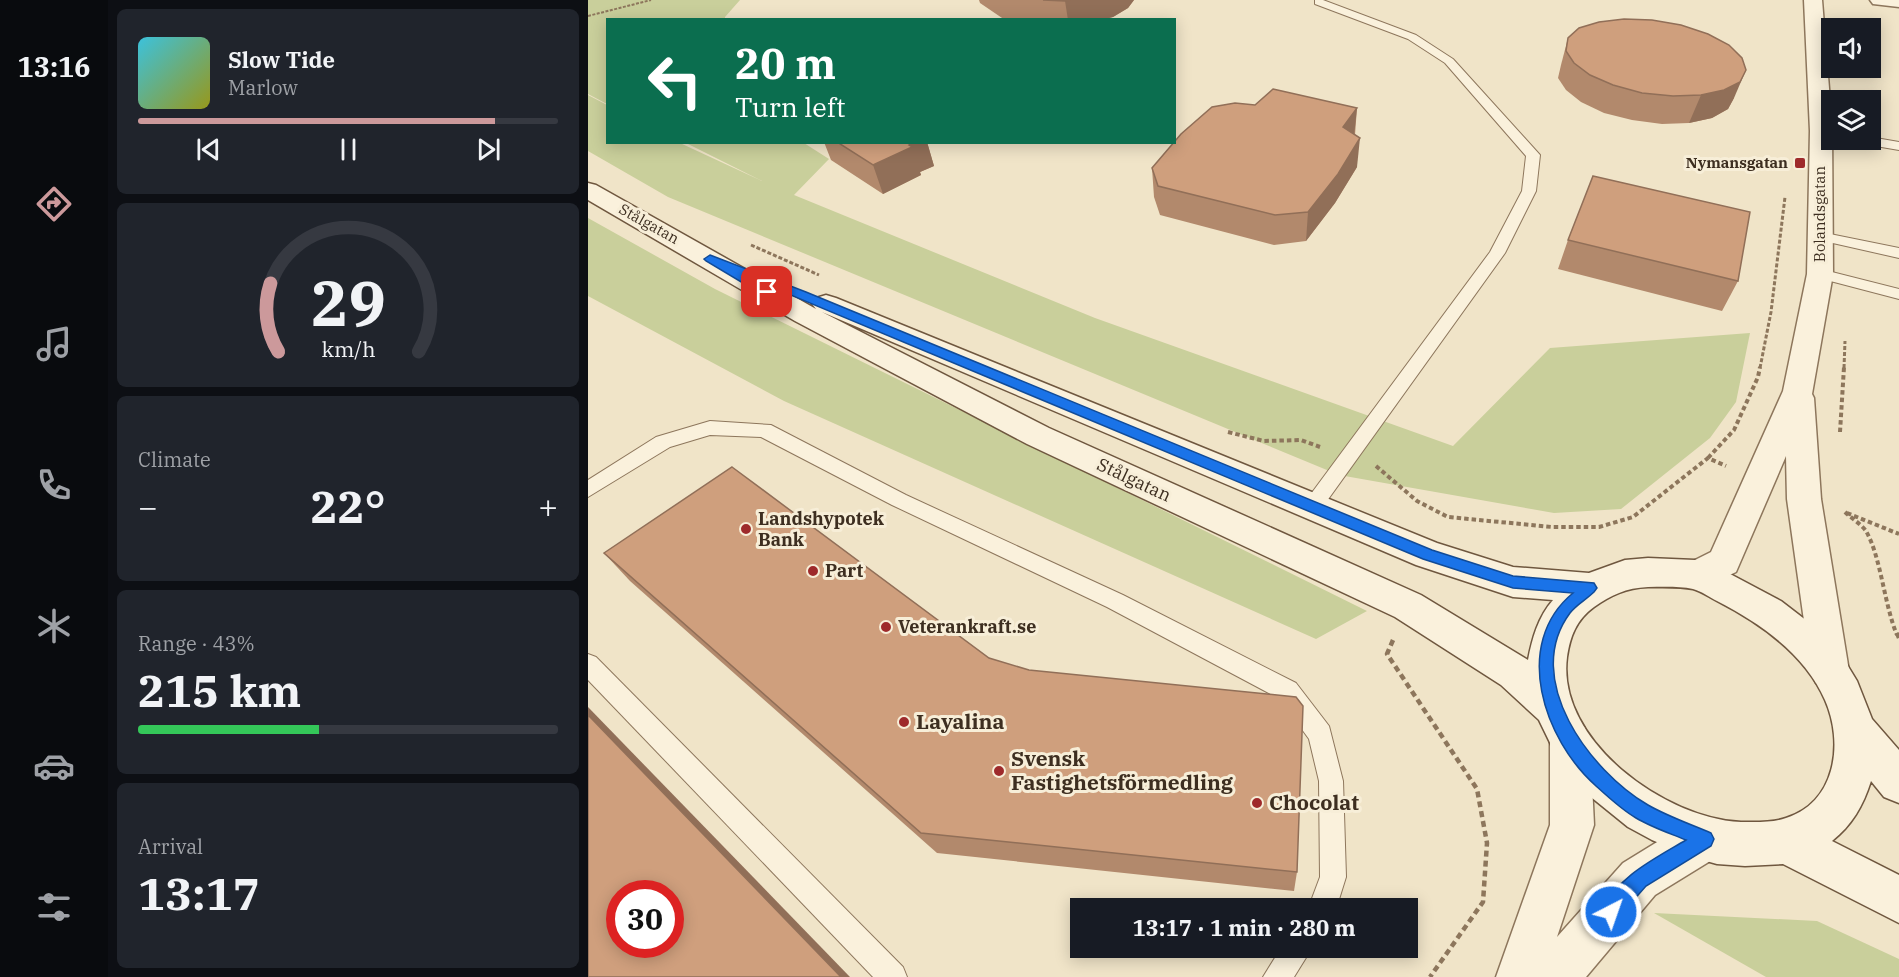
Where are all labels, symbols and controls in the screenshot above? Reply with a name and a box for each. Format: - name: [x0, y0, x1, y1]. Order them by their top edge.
- map controls: [1821, 18, 1881, 150]
- button: sound: [1821, 18, 1881, 78]
- text: 20 m: [735, 36, 836, 91]
- icon: left: [636, 42, 714, 120]
- text: Slow Tide: [228, 45, 335, 74]
- text: 13:16: [18, 49, 90, 84]
- text: Marlow: [228, 74, 298, 101]
- text: Turn left: [735, 89, 846, 124]
- button: layers: [1821, 90, 1881, 150]
- icon: previous: [192, 133, 225, 166]
- icon: pause: [332, 133, 365, 166]
- icon: next: [472, 133, 505, 166]
- place label: Nymansgatan: [1686, 153, 1788, 172]
- marker: Nymansgatan: [1793, 156, 1807, 170]
- street label: Bolandsgatan: [1810, 165, 1829, 262]
- icon: directions: [33, 183, 75, 225]
- street label: Stålgatan: [616, 199, 683, 248]
- text: 29: [311, 262, 385, 343]
- pin: [741, 266, 792, 317]
- icon: arrive: [750, 275, 783, 308]
- icon: music: [33, 323, 75, 365]
- text: km/h: [321, 335, 375, 363]
- text: Climate: [138, 446, 211, 473]
- street label: Stålgatan: [1093, 452, 1175, 507]
- icon: phone: [33, 464, 75, 506]
- text: 22°: [310, 477, 386, 535]
- text: −: [138, 485, 158, 528]
- text: +: [538, 485, 558, 528]
- place label: Landshypotek Bank: [758, 507, 885, 551]
- marker: Landshypotek Bank: [739, 522, 753, 536]
- place label: Part: [825, 559, 863, 582]
- marker: Part: [806, 564, 820, 578]
- icon: climate: [33, 605, 75, 647]
- place label: Veterankraft.se: [898, 615, 1036, 638]
- marker: Veterankraft.se: [879, 620, 893, 634]
- text: Range · 43%: [138, 630, 255, 657]
- text: 215 km: [138, 661, 301, 719]
- place label: Layalina: [916, 707, 1004, 735]
- marker: Layalina: [897, 715, 911, 729]
- place label: Svensk Fastighetsförmedling: [1011, 744, 1234, 796]
- icon: car: [33, 745, 75, 787]
- marker: Svensk Fastighetsförmedling: [992, 764, 1006, 778]
- place label: Chocolat: [1269, 788, 1359, 816]
- marker: Chocolat: [1250, 796, 1264, 810]
- text: Arrival: [138, 833, 203, 860]
- text: 13:17: [138, 864, 260, 922]
- speed limit sign: 30: [606, 880, 684, 958]
- position arrow: [1579, 880, 1643, 944]
- icon: filters: [33, 886, 75, 928]
- text: 13:17 · 1 min · 280 m: [1132, 913, 1356, 942]

